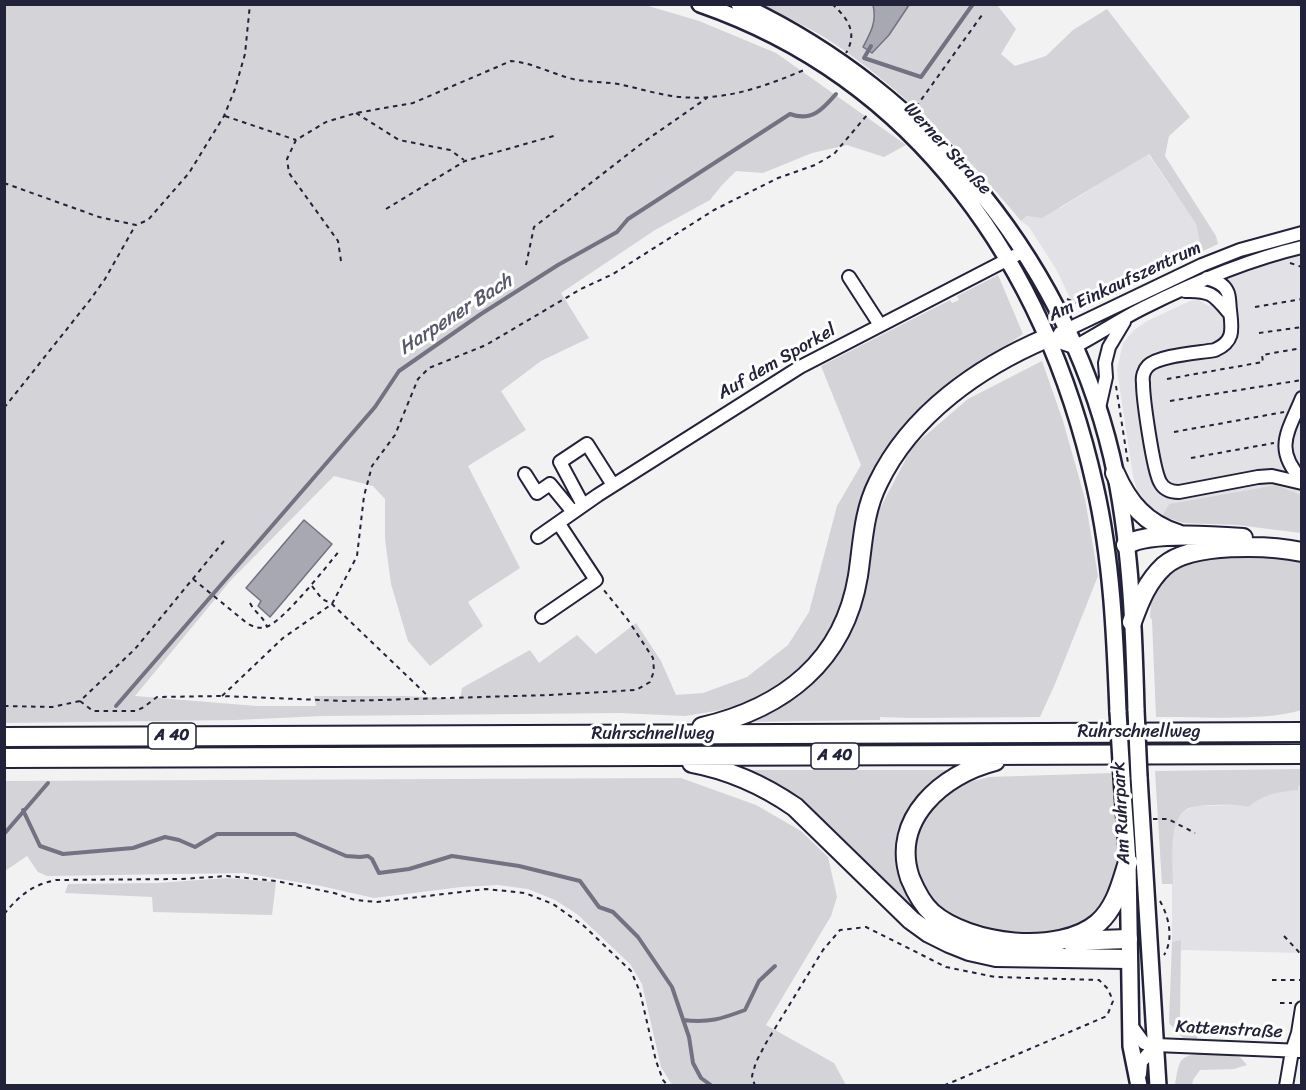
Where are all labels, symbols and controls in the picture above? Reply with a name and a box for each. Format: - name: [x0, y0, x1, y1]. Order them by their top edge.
- street label: Werner Straße: [899, 98, 995, 200]
- street label: Am Einkaufszentrum: [1045, 237, 1205, 327]
- water label: Harpener Bach: [395, 269, 517, 361]
- street label: Auf dem Sporkel: [714, 319, 840, 405]
- street label: Ruhrschnellweg: [1077, 721, 1201, 743]
- road number: A 40: [148, 723, 196, 749]
- street label: Ruhrschnellweg: [591, 723, 715, 745]
- road number: A 40: [811, 743, 859, 769]
- street label: Am Ruhrpark: [1109, 761, 1135, 865]
- street label: Kattenstraße: [1175, 1016, 1283, 1044]

